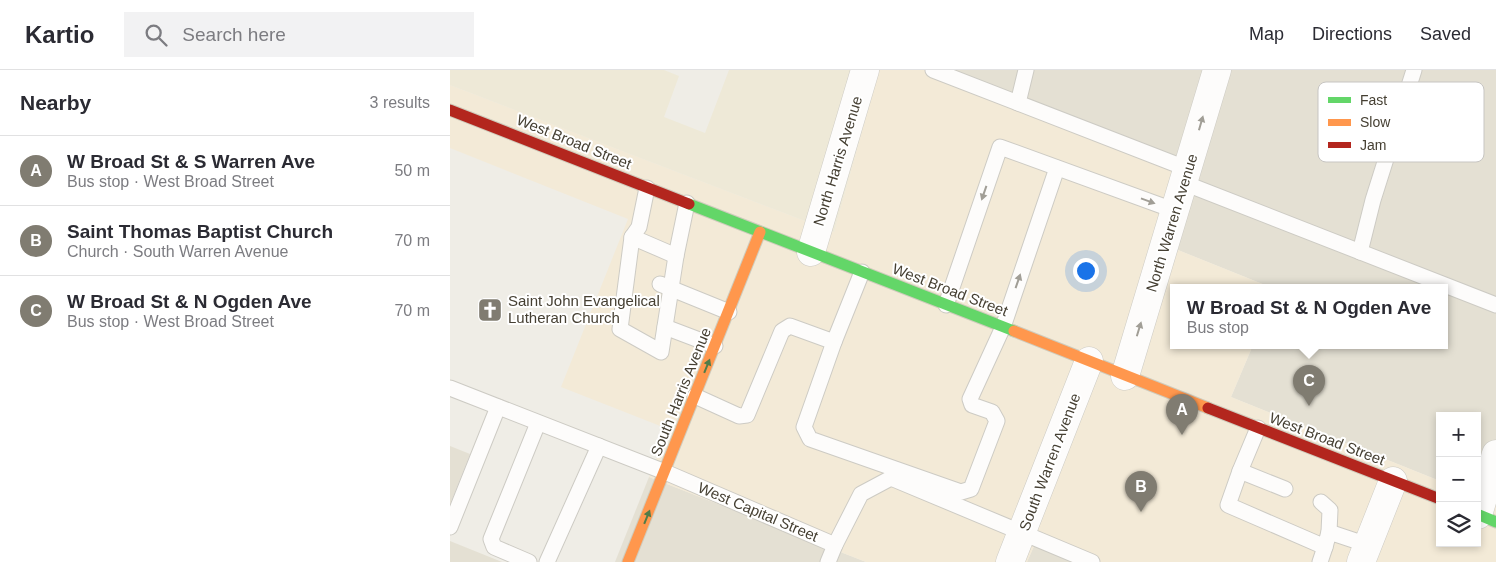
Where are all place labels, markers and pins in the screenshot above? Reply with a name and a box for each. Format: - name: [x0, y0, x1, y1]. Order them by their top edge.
- place label: Saint John Evangelical Lutheran Church: [508, 292, 660, 326]
- church icon: Saint John Evangelical Lutheran Church: [477, 297, 503, 323]
- pin: C: [1293, 365, 1325, 406]
- pin: A: [1166, 394, 1198, 435]
- pin: B: [1125, 471, 1157, 512]

